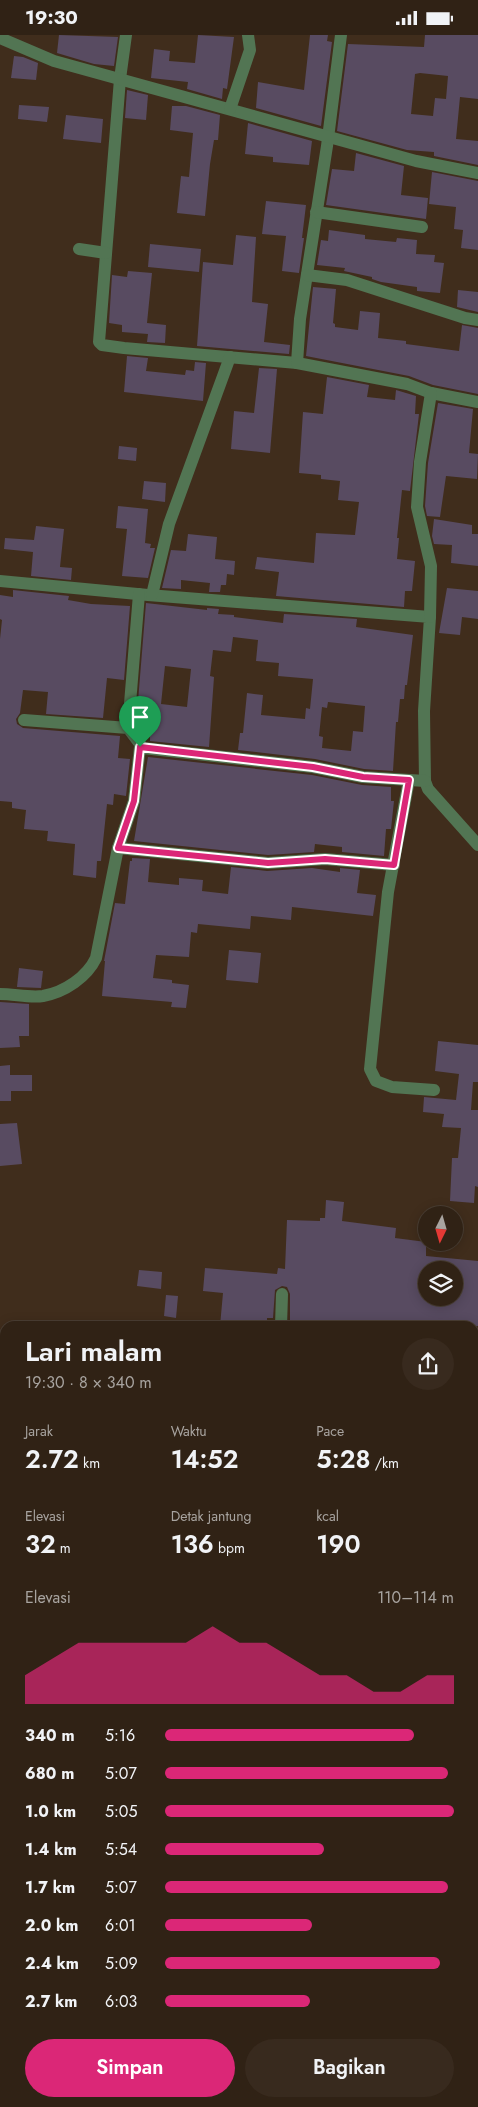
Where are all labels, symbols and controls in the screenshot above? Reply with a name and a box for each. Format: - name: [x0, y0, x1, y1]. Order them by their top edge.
- text: 19:30: [25, 4, 78, 31]
- pin: [119, 696, 161, 747]
- icon: arrive: [126, 703, 154, 731]
- north arrow: [418, 1206, 462, 1251]
- map controls: [418, 1206, 463, 1306]
- button: layers: [418, 1261, 463, 1306]
- text: Lari malam: [25, 1331, 162, 1372]
- button: share: [402, 1338, 454, 1390]
- text: 19:30 · 8 × 340 m: [25, 1371, 152, 1394]
- text: Jarak: [25, 1421, 53, 1441]
- text: Waktu: [171, 1421, 207, 1441]
- text: Pace: [316, 1421, 344, 1441]
- text: 2.72: [25, 1441, 79, 1477]
- text: 14:52: [171, 1441, 239, 1477]
- text: 5:28: [316, 1441, 370, 1477]
- text: km: [79, 1453, 100, 1473]
- text: /km: [370, 1453, 399, 1473]
- text: Elevasi: [25, 1506, 65, 1526]
- text: Detak jantung: [171, 1506, 251, 1526]
- text: kcal: [316, 1506, 339, 1526]
- text: 32: [25, 1526, 56, 1562]
- text: 136: [171, 1526, 214, 1562]
- text: 190: [316, 1526, 361, 1562]
- text: m: [56, 1538, 71, 1558]
- text: bpm: [214, 1538, 245, 1558]
- text: Elevasi: [25, 1586, 71, 1609]
- text: 110–114 m: [377, 1586, 454, 1609]
- text: 340 m: [25, 1724, 75, 1747]
- text: 5:16: [105, 1724, 135, 1747]
- text: 680 m: [25, 1762, 74, 1785]
- text: 5:07: [105, 1762, 137, 1785]
- text: 1.0 km: [25, 1800, 76, 1823]
- text: 5:05: [105, 1800, 137, 1823]
- text: 1.4 km: [25, 1838, 77, 1861]
- text: 5:54: [105, 1838, 137, 1861]
- text: 1.7 km: [25, 1876, 75, 1899]
- text: 5:07: [105, 1876, 137, 1899]
- text: 2.0 km: [25, 1914, 78, 1937]
- text: 6:01: [105, 1914, 136, 1937]
- text: 2.4 km: [25, 1952, 79, 1975]
- text: 5:09: [105, 1952, 138, 1975]
- text: 2.7 km: [25, 1990, 77, 2013]
- text: 6:03: [105, 1990, 137, 2013]
- button: Simpan: [25, 2039, 235, 2097]
- button: Bagikan: [245, 2039, 454, 2097]

